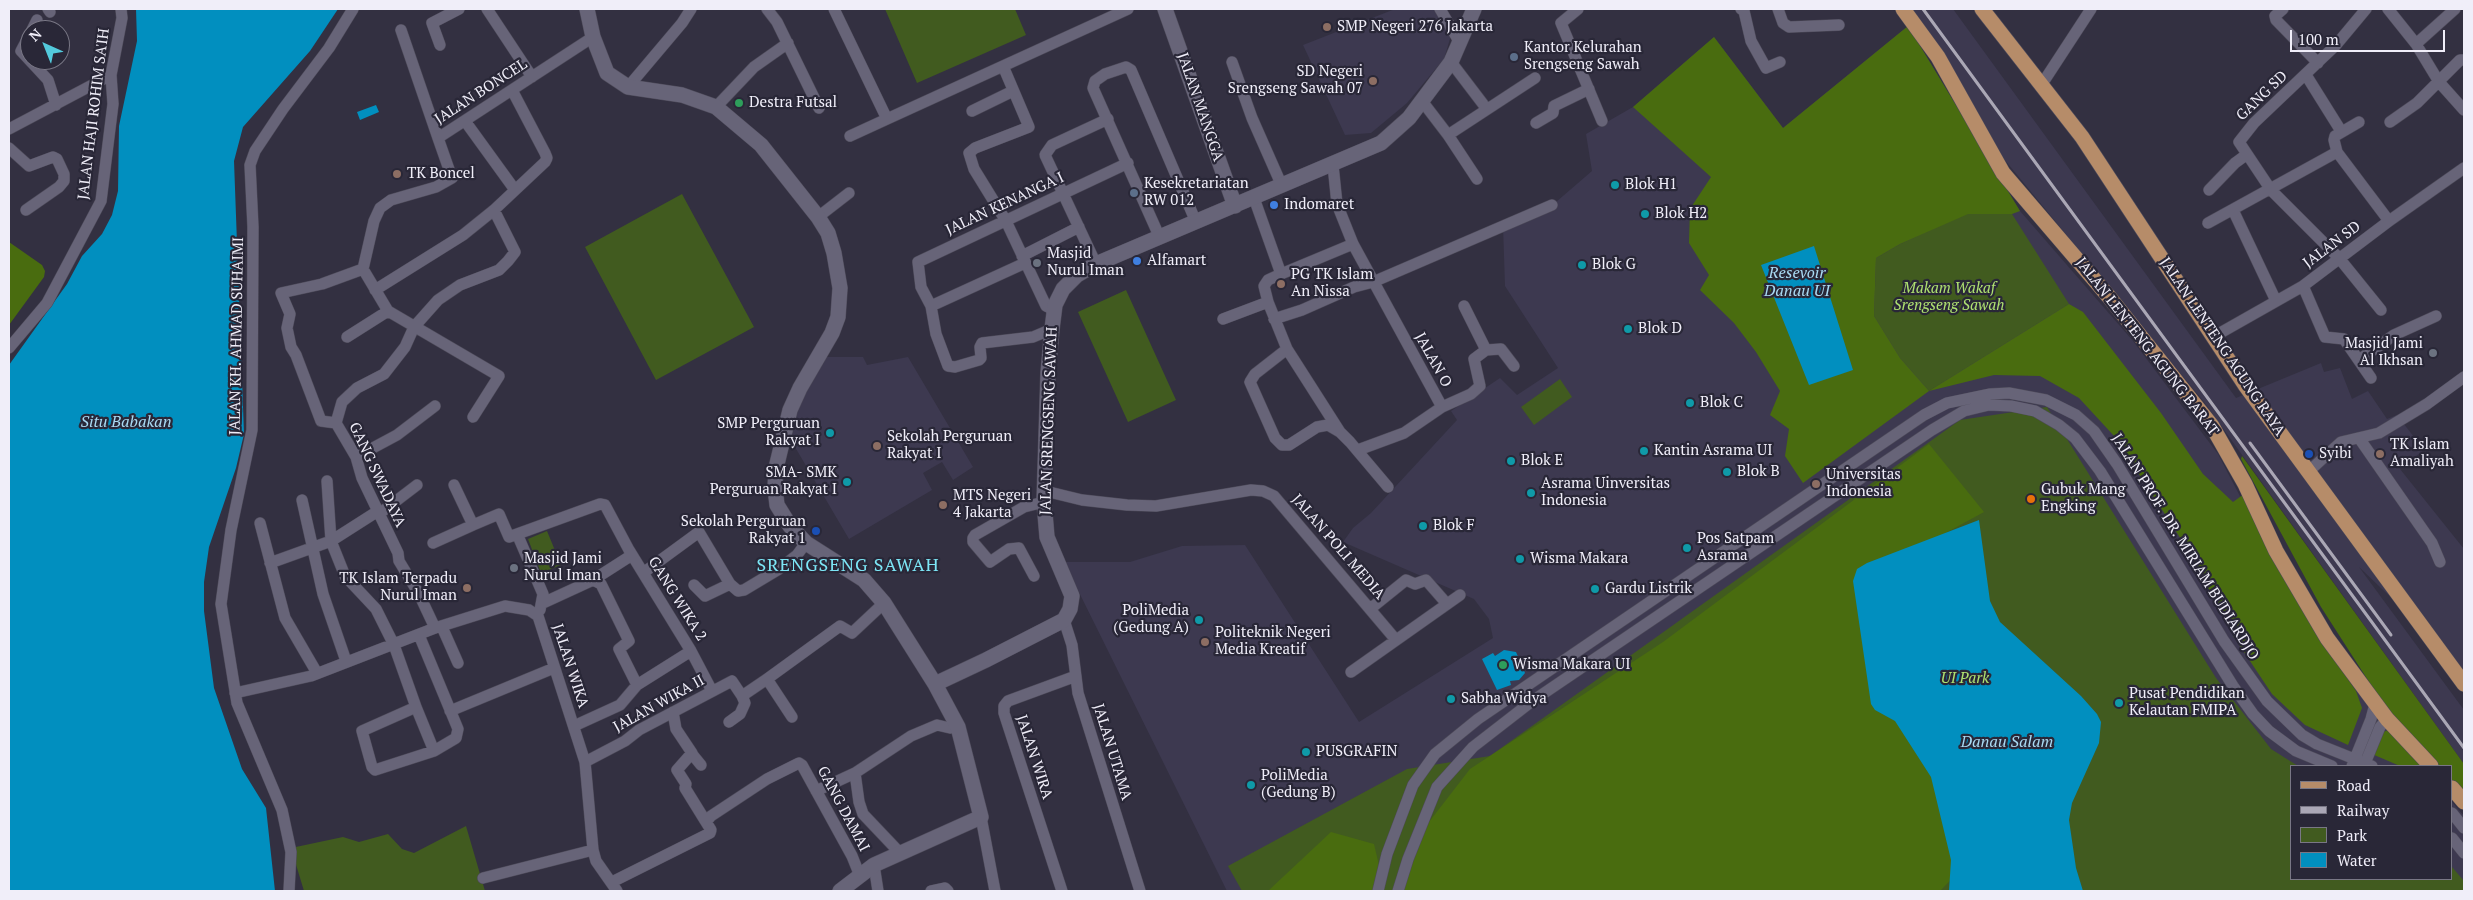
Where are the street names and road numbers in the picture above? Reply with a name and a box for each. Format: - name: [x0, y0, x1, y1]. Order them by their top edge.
- street label: JALAN HAJI ROHIM SA'IH: [75, 27, 113, 201]
- street label: JALAN MANGGA: [1173, 50, 1227, 164]
- street label: JALAN BONCEL: [431, 55, 531, 129]
- street label: GANG SD: [2233, 67, 2291, 125]
- street label: JALAN KENANGA I: [943, 169, 1067, 239]
- street label: JALAN SD: [2300, 218, 2364, 272]
- street label: JALAN KH. AHMAD SUHAIMI: [226, 237, 248, 435]
- street label: JALAN LENTENG AGUNG BARAT: [2072, 254, 2222, 440]
- street label: JALAN LENTENG AGUNG RAYA: [2156, 254, 2288, 440]
- street label: JALAN SRENGSENG SAWAH: [1037, 326, 1061, 516]
- street label: JALAN O: [1411, 330, 1455, 390]
- street label: GANG SWADAYA: [345, 420, 409, 530]
- street label: JALAN PROF. DR. MIRIAM BUDIARDJO: [2108, 431, 2262, 663]
- street label: JALAN POLI MEDIA: [1287, 491, 1389, 603]
- street label: GANG WIKA 2: [644, 554, 710, 644]
- street label: JALAN WIKA: [548, 622, 592, 710]
- street label: JALAN WIKA II: [610, 672, 708, 736]
- street label: JALAN UTAMA: [1089, 702, 1135, 802]
- street label: JALAN WIRA: [1012, 713, 1056, 801]
- street label: GANG DAMAI: [813, 763, 873, 855]

